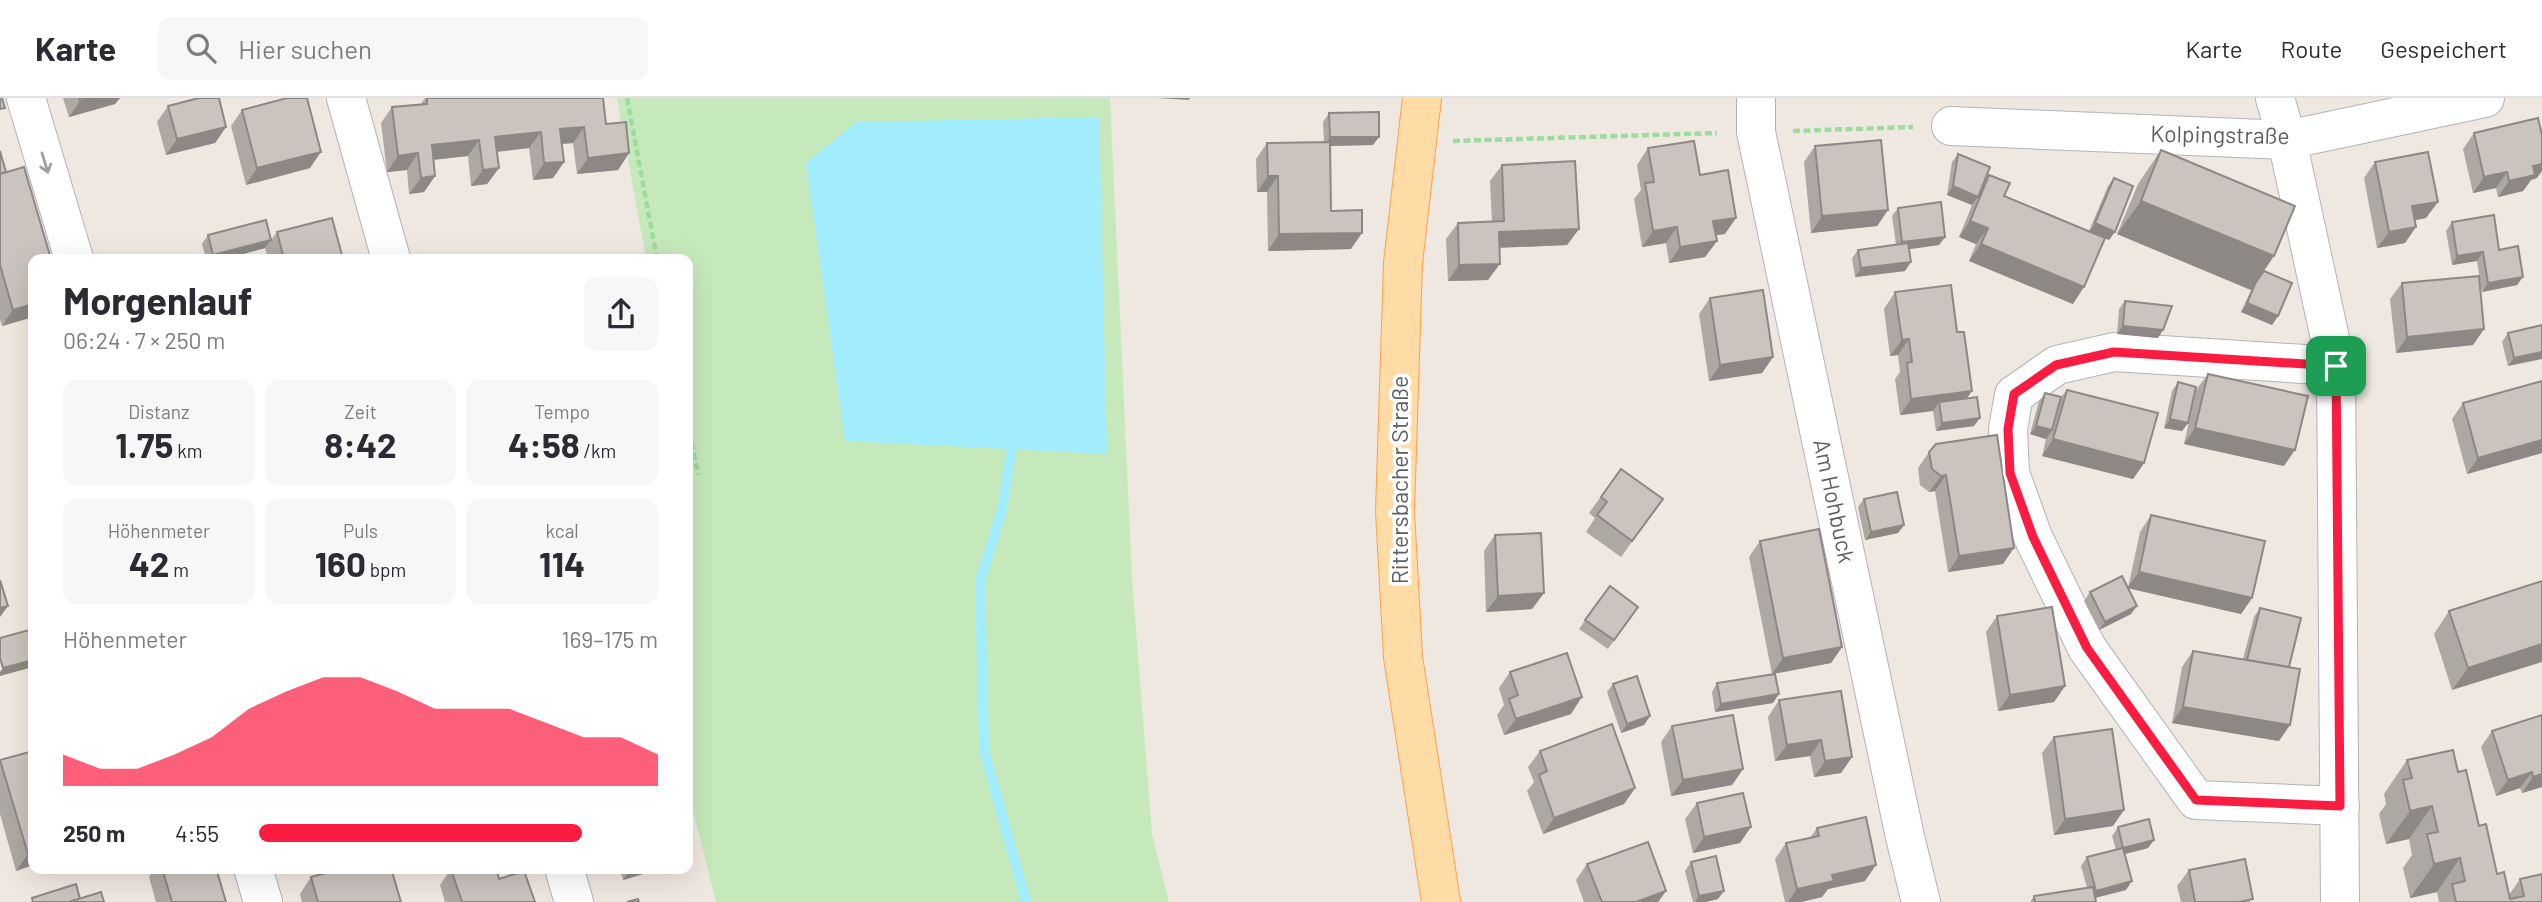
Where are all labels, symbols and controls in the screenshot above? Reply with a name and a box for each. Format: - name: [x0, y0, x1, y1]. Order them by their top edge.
- search box: [158, 17, 648, 80]
- text: Karte: [35, 28, 116, 68]
- icon: search: [182, 29, 220, 67]
- text: Hier suchen: [238, 33, 372, 64]
- text: Karte: [2185, 34, 2243, 63]
- text: Route: [2281, 34, 2342, 63]
- text: Gespeichert: [2380, 34, 2507, 63]
- street label: Kolpingstraße: [2150, 119, 2290, 149]
- one-way arrow: [40, 152, 53, 174]
- text: Morgenlauf: [63, 277, 252, 323]
- button: share: [584, 277, 658, 351]
- text: 06:24 · 7 × 250 m: [63, 326, 225, 354]
- pin: [2306, 336, 2366, 396]
- icon: arrive: [2317, 347, 2355, 385]
- street label: Rittersbacher Straße: [1385, 376, 1413, 584]
- text: Distanz: [128, 400, 189, 423]
- text: Zeit: [344, 400, 377, 423]
- text: Tempo: [534, 400, 590, 423]
- text: 1.75: [115, 423, 173, 465]
- text: 8:42: [324, 423, 397, 465]
- text: 4:58: [508, 423, 580, 465]
- street label: Am Hohbuck: [1808, 436, 1862, 565]
- text: km: [173, 439, 202, 462]
- text: /km: [580, 439, 616, 462]
- text: Höhenmeter: [108, 519, 210, 542]
- text: Puls: [343, 519, 378, 542]
- text: kcal: [546, 519, 579, 542]
- text: 42: [129, 542, 169, 584]
- text: 160: [315, 542, 366, 584]
- text: 114: [539, 542, 585, 584]
- text: m: [169, 558, 189, 581]
- text: bpm: [366, 558, 406, 581]
- text: Höhenmeter: [63, 625, 187, 653]
- text: 169–175 m: [561, 625, 658, 653]
- text: 250 m: [63, 819, 125, 847]
- text: 4:55: [175, 819, 219, 847]

